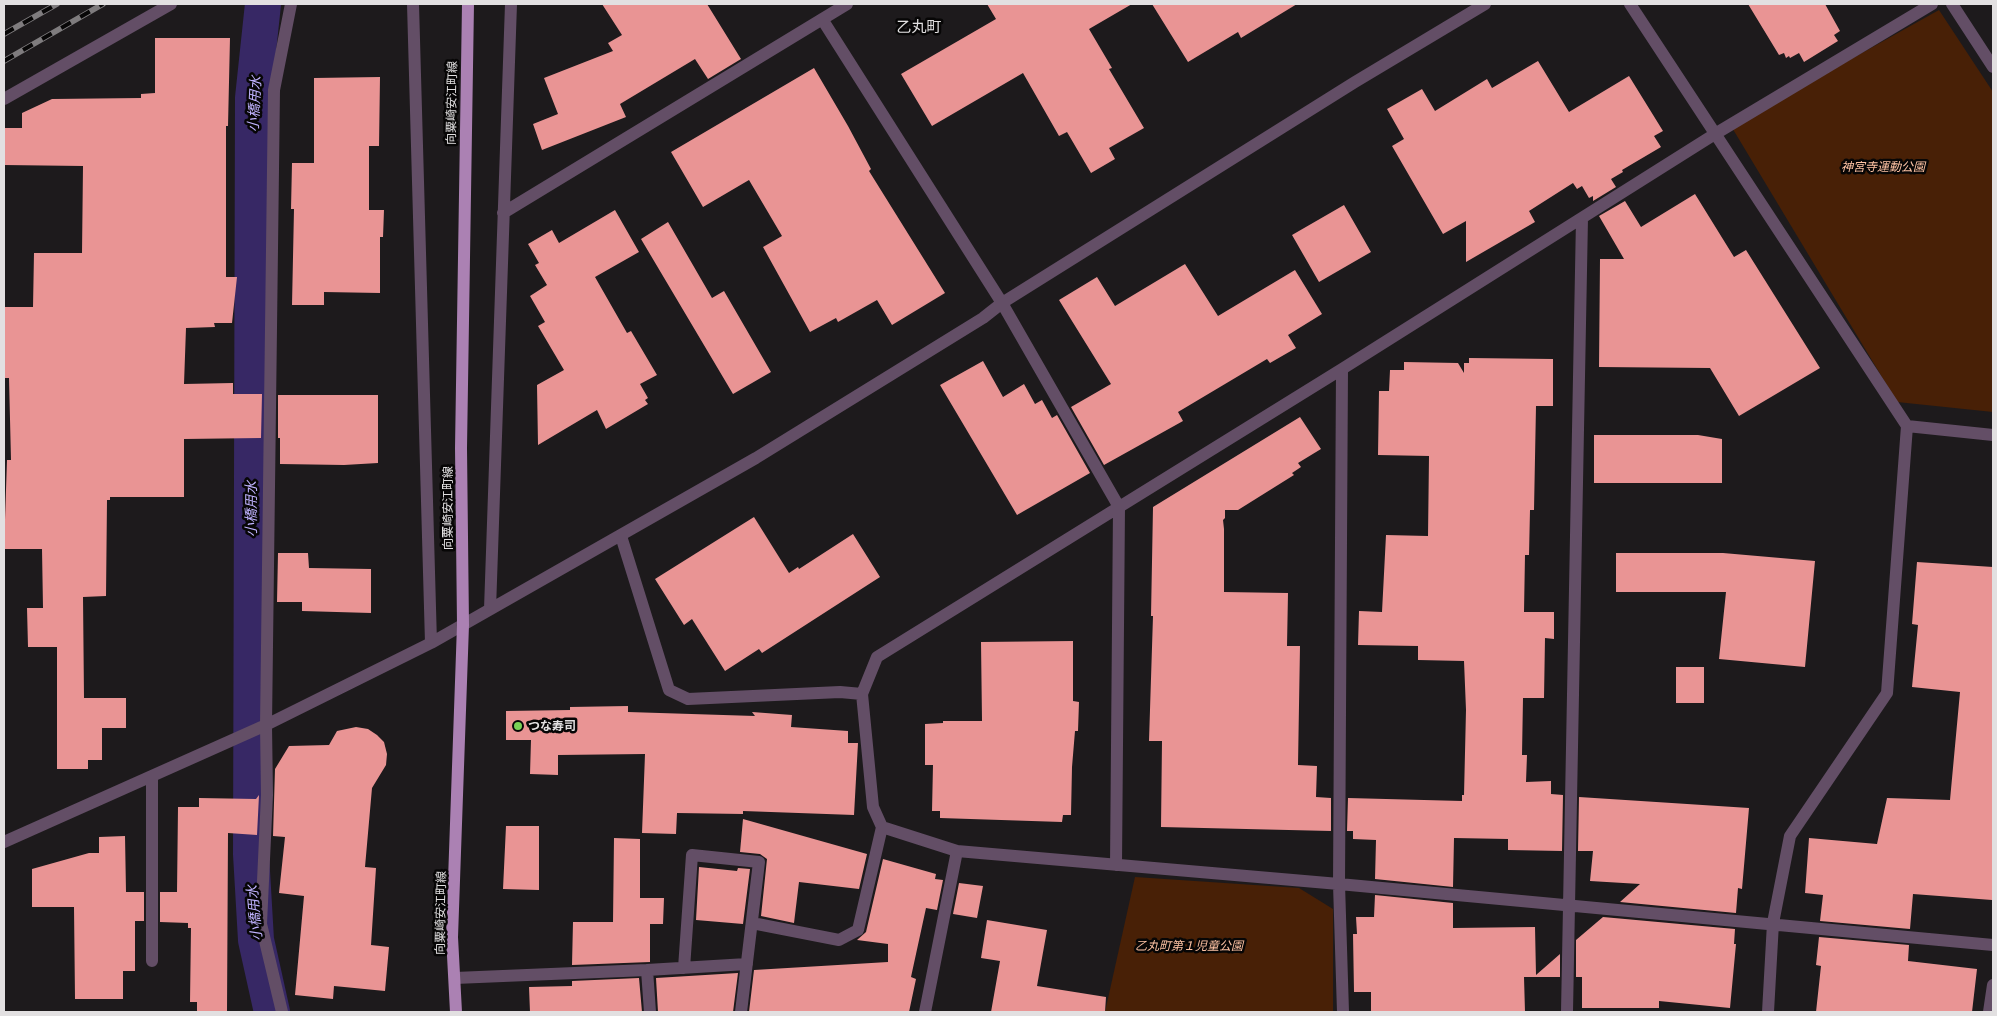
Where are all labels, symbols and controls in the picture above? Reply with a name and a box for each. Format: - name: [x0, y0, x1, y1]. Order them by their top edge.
- district label: 乙丸町: [897, 18, 941, 36]
- street label: 向粟崎安江町線: [444, 61, 460, 145]
- water label: 小橋用水: [245, 76, 265, 132]
- park label: 神宮寺運動公園: [1841, 160, 1925, 174]
- street label: 向粟崎安江町線: [441, 466, 455, 550]
- water label: 小橋用水: [244, 481, 260, 537]
- place label: つな寿司: [528, 719, 576, 733]
- marker: つな寿司: [512, 720, 524, 732]
- street label: 向粟崎安江町線: [433, 871, 449, 955]
- water label: 小橋用水: [244, 884, 266, 942]
- park label: 乙丸町第１児童公園: [1135, 939, 1243, 953]

